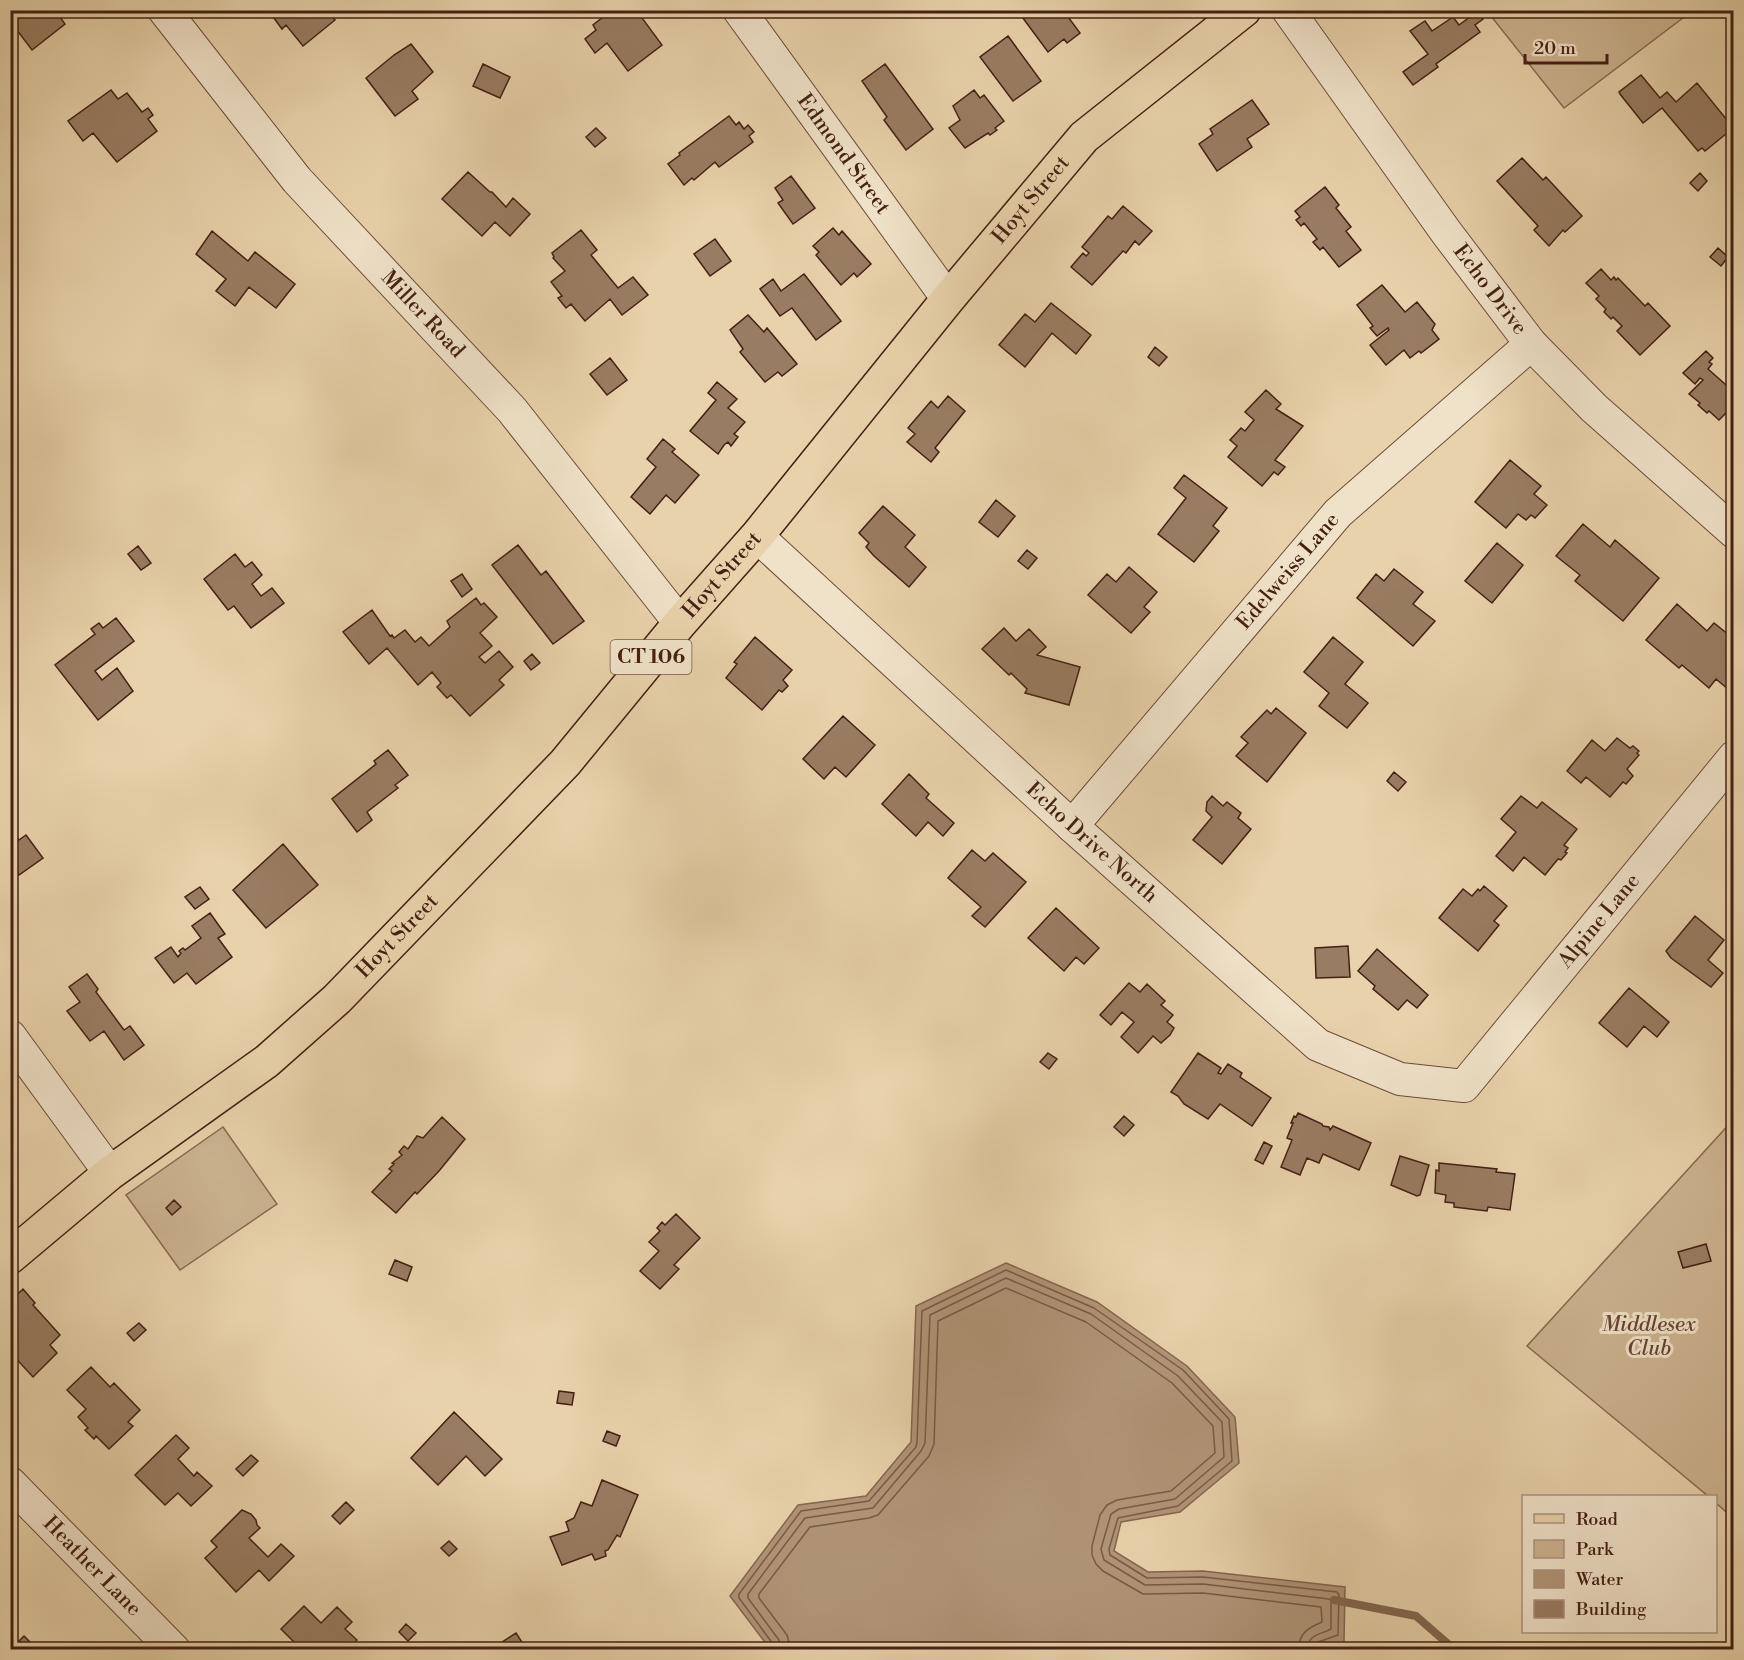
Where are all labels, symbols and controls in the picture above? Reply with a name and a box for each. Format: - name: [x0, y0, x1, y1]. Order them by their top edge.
- scale bar: [1525, 27, 1608, 65]
- text: 20 m: [1534, 37, 1576, 60]
- street label: Edmond Street: [791, 89, 896, 220]
- street label: Hoyt Street: [987, 150, 1076, 250]
- street label: Echo Drive: [1447, 239, 1533, 340]
- street label: Miller Road: [375, 265, 470, 364]
- street label: Edelweiss Lane: [1231, 508, 1345, 635]
- street label: Hoyt Street: [677, 526, 768, 624]
- road number: CT 106: [610, 640, 692, 674]
- street label: Echo Drive North: [1020, 777, 1163, 909]
- street label: Alpine Lane: [1552, 868, 1646, 975]
- street label: Hoyt Street: [351, 888, 444, 984]
- park label: Middlesex Club: [1602, 1312, 1697, 1362]
- legend: [1522, 1495, 1717, 1633]
- text: Road: [1576, 1508, 1619, 1531]
- street label: Heather Lane: [37, 1511, 147, 1622]
- text: Park: [1576, 1538, 1615, 1561]
- text: Water: [1575, 1568, 1624, 1591]
- text: Building: [1575, 1598, 1647, 1621]

